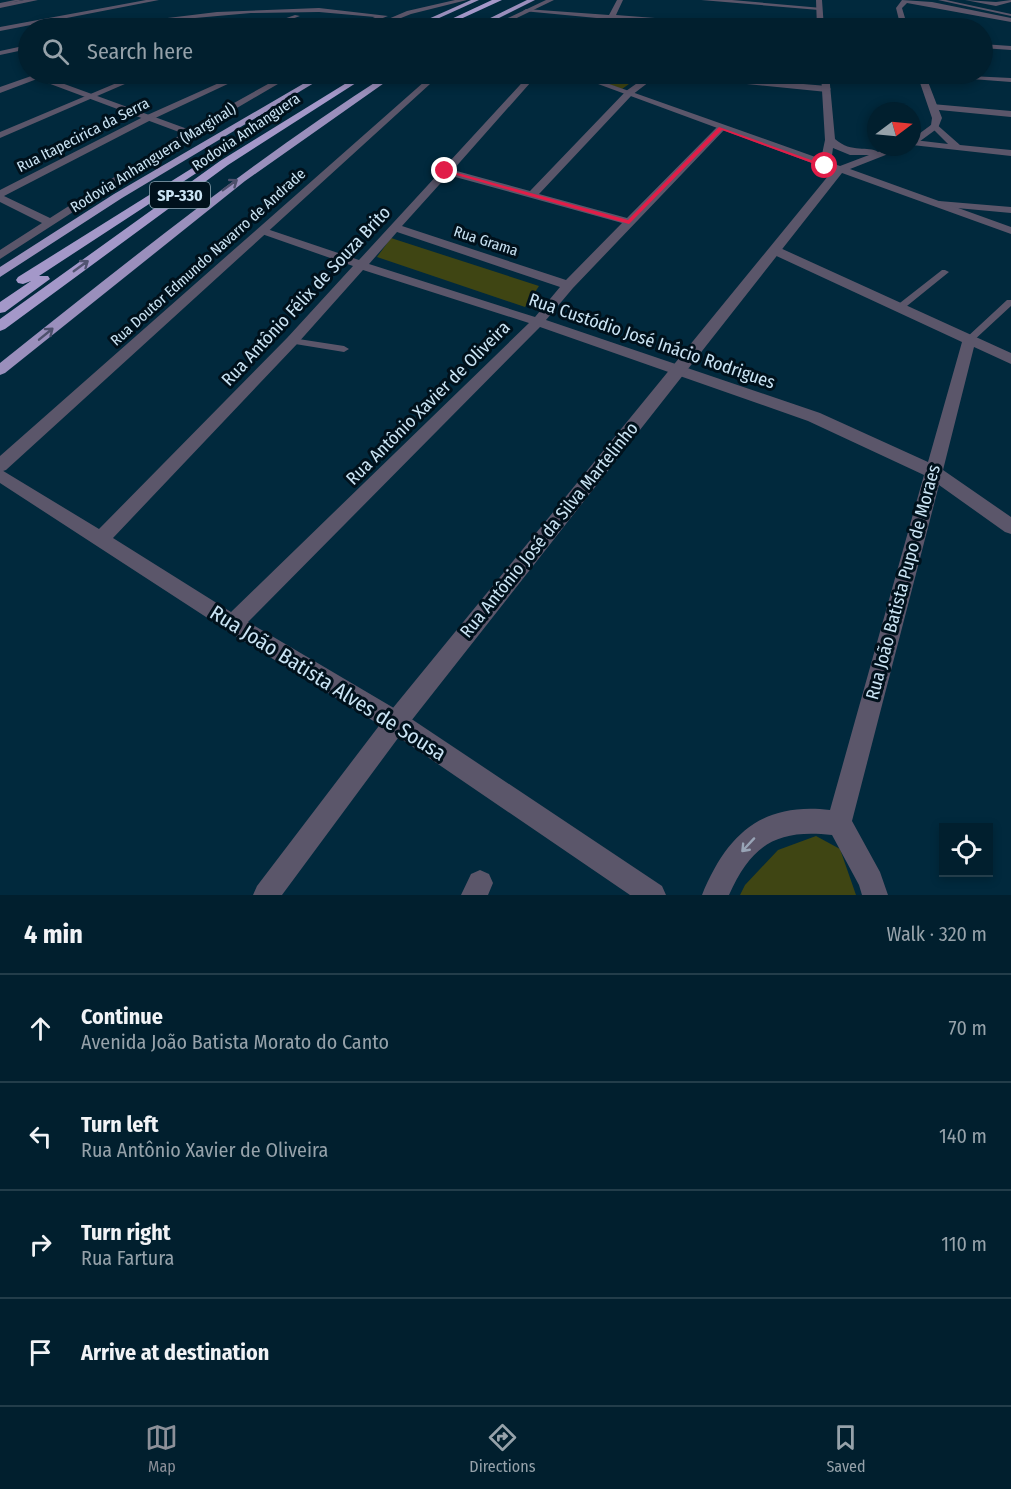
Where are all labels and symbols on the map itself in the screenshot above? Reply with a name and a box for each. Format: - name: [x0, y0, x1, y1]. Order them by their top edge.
- street label: Rodovia Anhanguera: [189, 89, 303, 175]
- street label: Rua Itapecirica da Serra: [14, 94, 152, 176]
- street label: Rodovia Anhanguera (Marginal): [67, 100, 239, 216]
- north arrow: [867, 102, 921, 156]
- route start: [811, 152, 837, 178]
- route end: [431, 157, 457, 183]
- street label: Rua Doutor Edmundo Navarro de Andrade: [107, 165, 309, 349]
- one-way arrow: [222, 179, 238, 192]
- road number: SP-330: [150, 182, 210, 208]
- street label: Rua Antônio Félix de Souza Brito: [217, 202, 395, 390]
- street label: Rua Grama: [452, 222, 520, 260]
- one-way arrow: [73, 260, 89, 273]
- street label: Rua Custódio José Inácio Rodrigues: [526, 288, 778, 394]
- street label: Rua Antônio Xavier de Oliveira: [342, 316, 515, 489]
- one-way arrow: [37, 327, 53, 340]
- street label: Rua Antônio José da Silva Martelinho: [455, 418, 643, 642]
- street label: Rua João Batista Pupo de Moraes: [861, 462, 945, 702]
- street label: Rua João Batista Alves de Sousa: [205, 600, 451, 766]
- one-way arrow: [741, 837, 755, 852]

